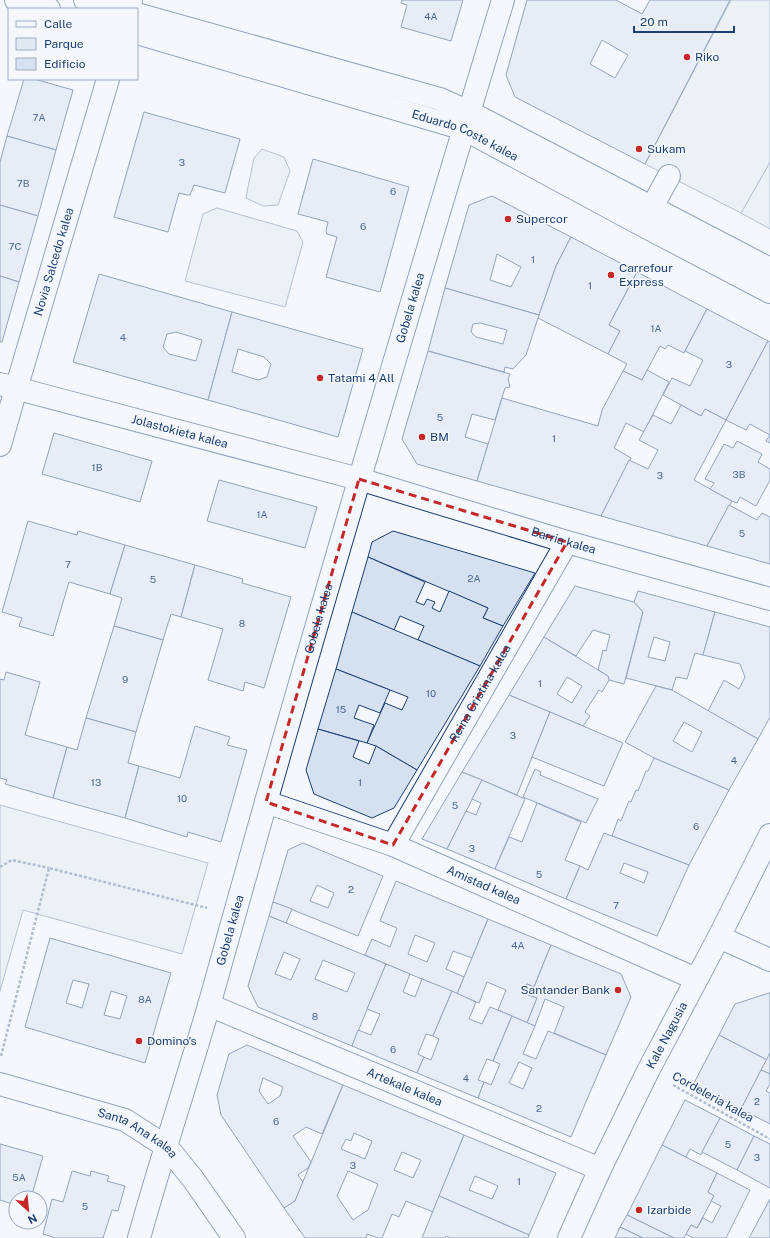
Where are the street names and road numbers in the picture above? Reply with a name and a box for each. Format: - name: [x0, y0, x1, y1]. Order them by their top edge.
- street label: Eduardo Coste kalea: [410, 107, 521, 164]
- street label: Novia Salcedo kalea: [31, 206, 76, 318]
- street label: Gobela kalea: [393, 271, 427, 345]
- street label: Jolastokieta kalea: [130, 412, 230, 451]
- street label: Barria kalea: [530, 525, 597, 557]
- street label: Gobela kalea: [302, 582, 336, 655]
- street label: Reina Cristina kalea: [447, 642, 514, 745]
- street label: Amistad kalea: [444, 863, 522, 907]
- street label: Gobela kalea: [214, 893, 247, 967]
- street label: Kale Nagusia: [643, 1000, 690, 1071]
- street label: Artekale kalea: [365, 1065, 444, 1109]
- street label: Cordeleria kalea: [670, 1069, 756, 1125]
- street label: Santa Ana kalea: [96, 1105, 180, 1161]

